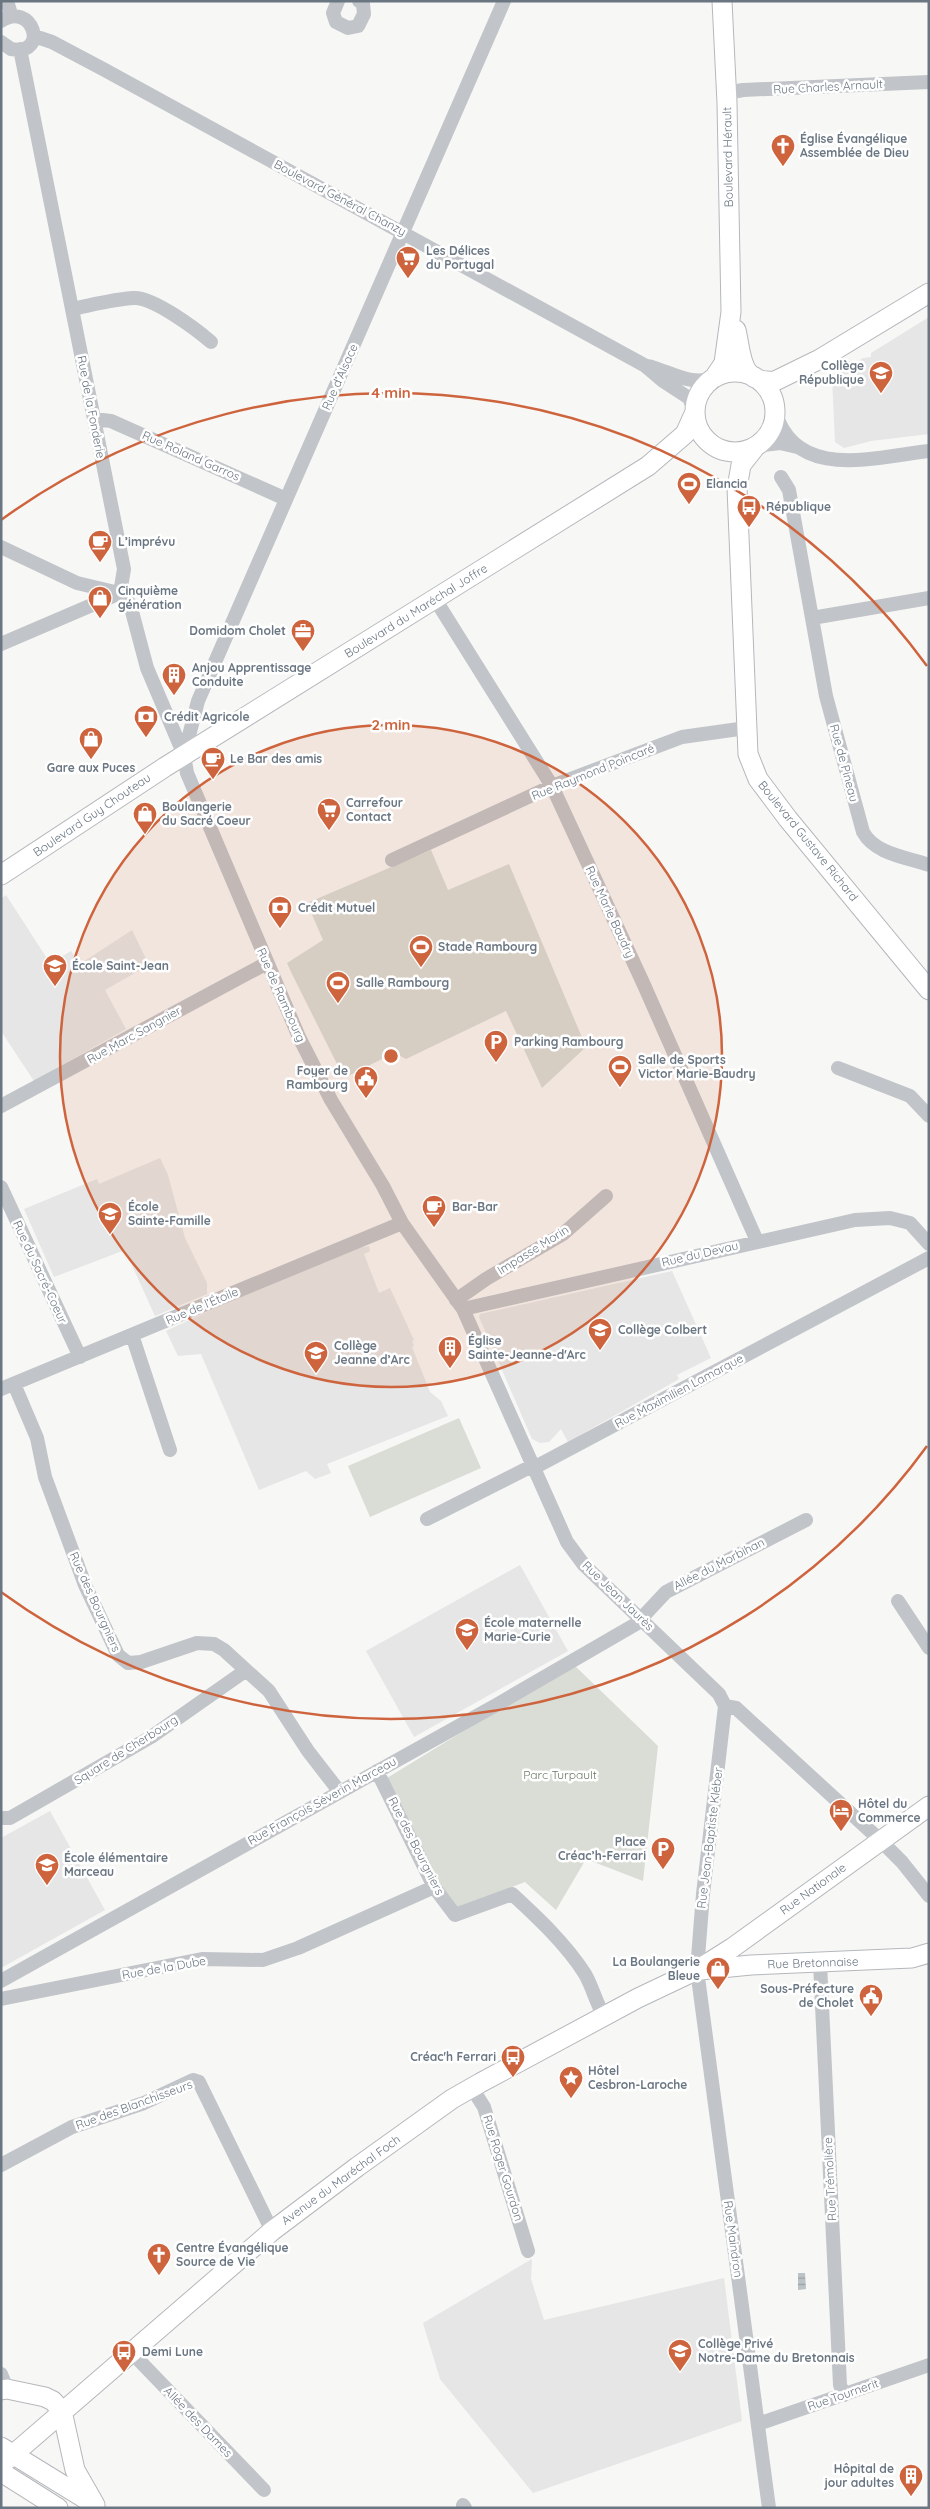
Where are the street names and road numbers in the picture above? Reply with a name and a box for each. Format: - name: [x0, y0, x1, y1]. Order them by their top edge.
- street label: Rue Charles Arnault: [773, 76, 883, 97]
- street label: Boulevard Hérault: [719, 107, 736, 207]
- street label: Boulevard Général Chanzy: [271, 156, 409, 239]
- street label: Rue d’Alsace: [318, 341, 361, 412]
- street label: Rue de la Fonderie: [74, 354, 109, 460]
- street label: Rue Roland Garros: [140, 427, 243, 484]
- street label: Boulevard du Maréchal Joffre: [341, 560, 490, 661]
- street label: Rue de Pineau: [827, 722, 862, 803]
- street label: Rue Raymond Poincaré: [529, 740, 657, 803]
- street label: Boulevard Guy Chouteau: [30, 770, 153, 860]
- street label: Boulevard Gustave Richard: [755, 777, 862, 904]
- street label: Rue Marie Baudry: [583, 863, 638, 960]
- street label: Rue de Rambourg: [254, 945, 309, 1044]
- street label: Rue Marc Sangnier: [84, 1002, 184, 1067]
- street label: Rue du Sacré-Coeur: [10, 1218, 71, 1326]
- street label: Impasse Morin: [494, 1222, 571, 1277]
- street label: Rue du Devau: [660, 1237, 740, 1270]
- street label: Rue de l’Étoile: [163, 1283, 241, 1328]
- street label: Rue Maximilien Lamarque: [612, 1350, 746, 1431]
- street label: Allée du Morbihan: [671, 1534, 767, 1593]
- street label: Rue des Bourgniers: [67, 1549, 124, 1655]
- street label: Rue Jean Jaurès: [579, 1558, 657, 1634]
- street label: Square de Cherbourg: [71, 1712, 180, 1788]
- street label: Rue François Séverin Marceau: [245, 1753, 399, 1848]
- street label: Rue Jean-Baptiste Kléber: [693, 1766, 726, 1909]
- street label: Rue des Bourgniers: [385, 1794, 448, 1898]
- street label: Rue Nationale: [777, 1859, 849, 1918]
- street label: Rue de la Dube: [121, 1953, 207, 1982]
- street label: Rue Bretonnaise: [767, 1953, 859, 1972]
- street label: Rue des Blanchisseurs: [73, 2076, 195, 2133]
- street label: Rue Roger Gourdon: [480, 2113, 527, 2223]
- street label: Avenue du Maréchal Foch: [278, 2131, 403, 2228]
- street label: Rue Trémolière: [820, 2137, 839, 2221]
- street label: Rue Maindron: [721, 2200, 746, 2278]
- street label: Rue Tournerit: [805, 2375, 880, 2414]
- street label: Allée des Dames: [161, 2383, 236, 2460]

